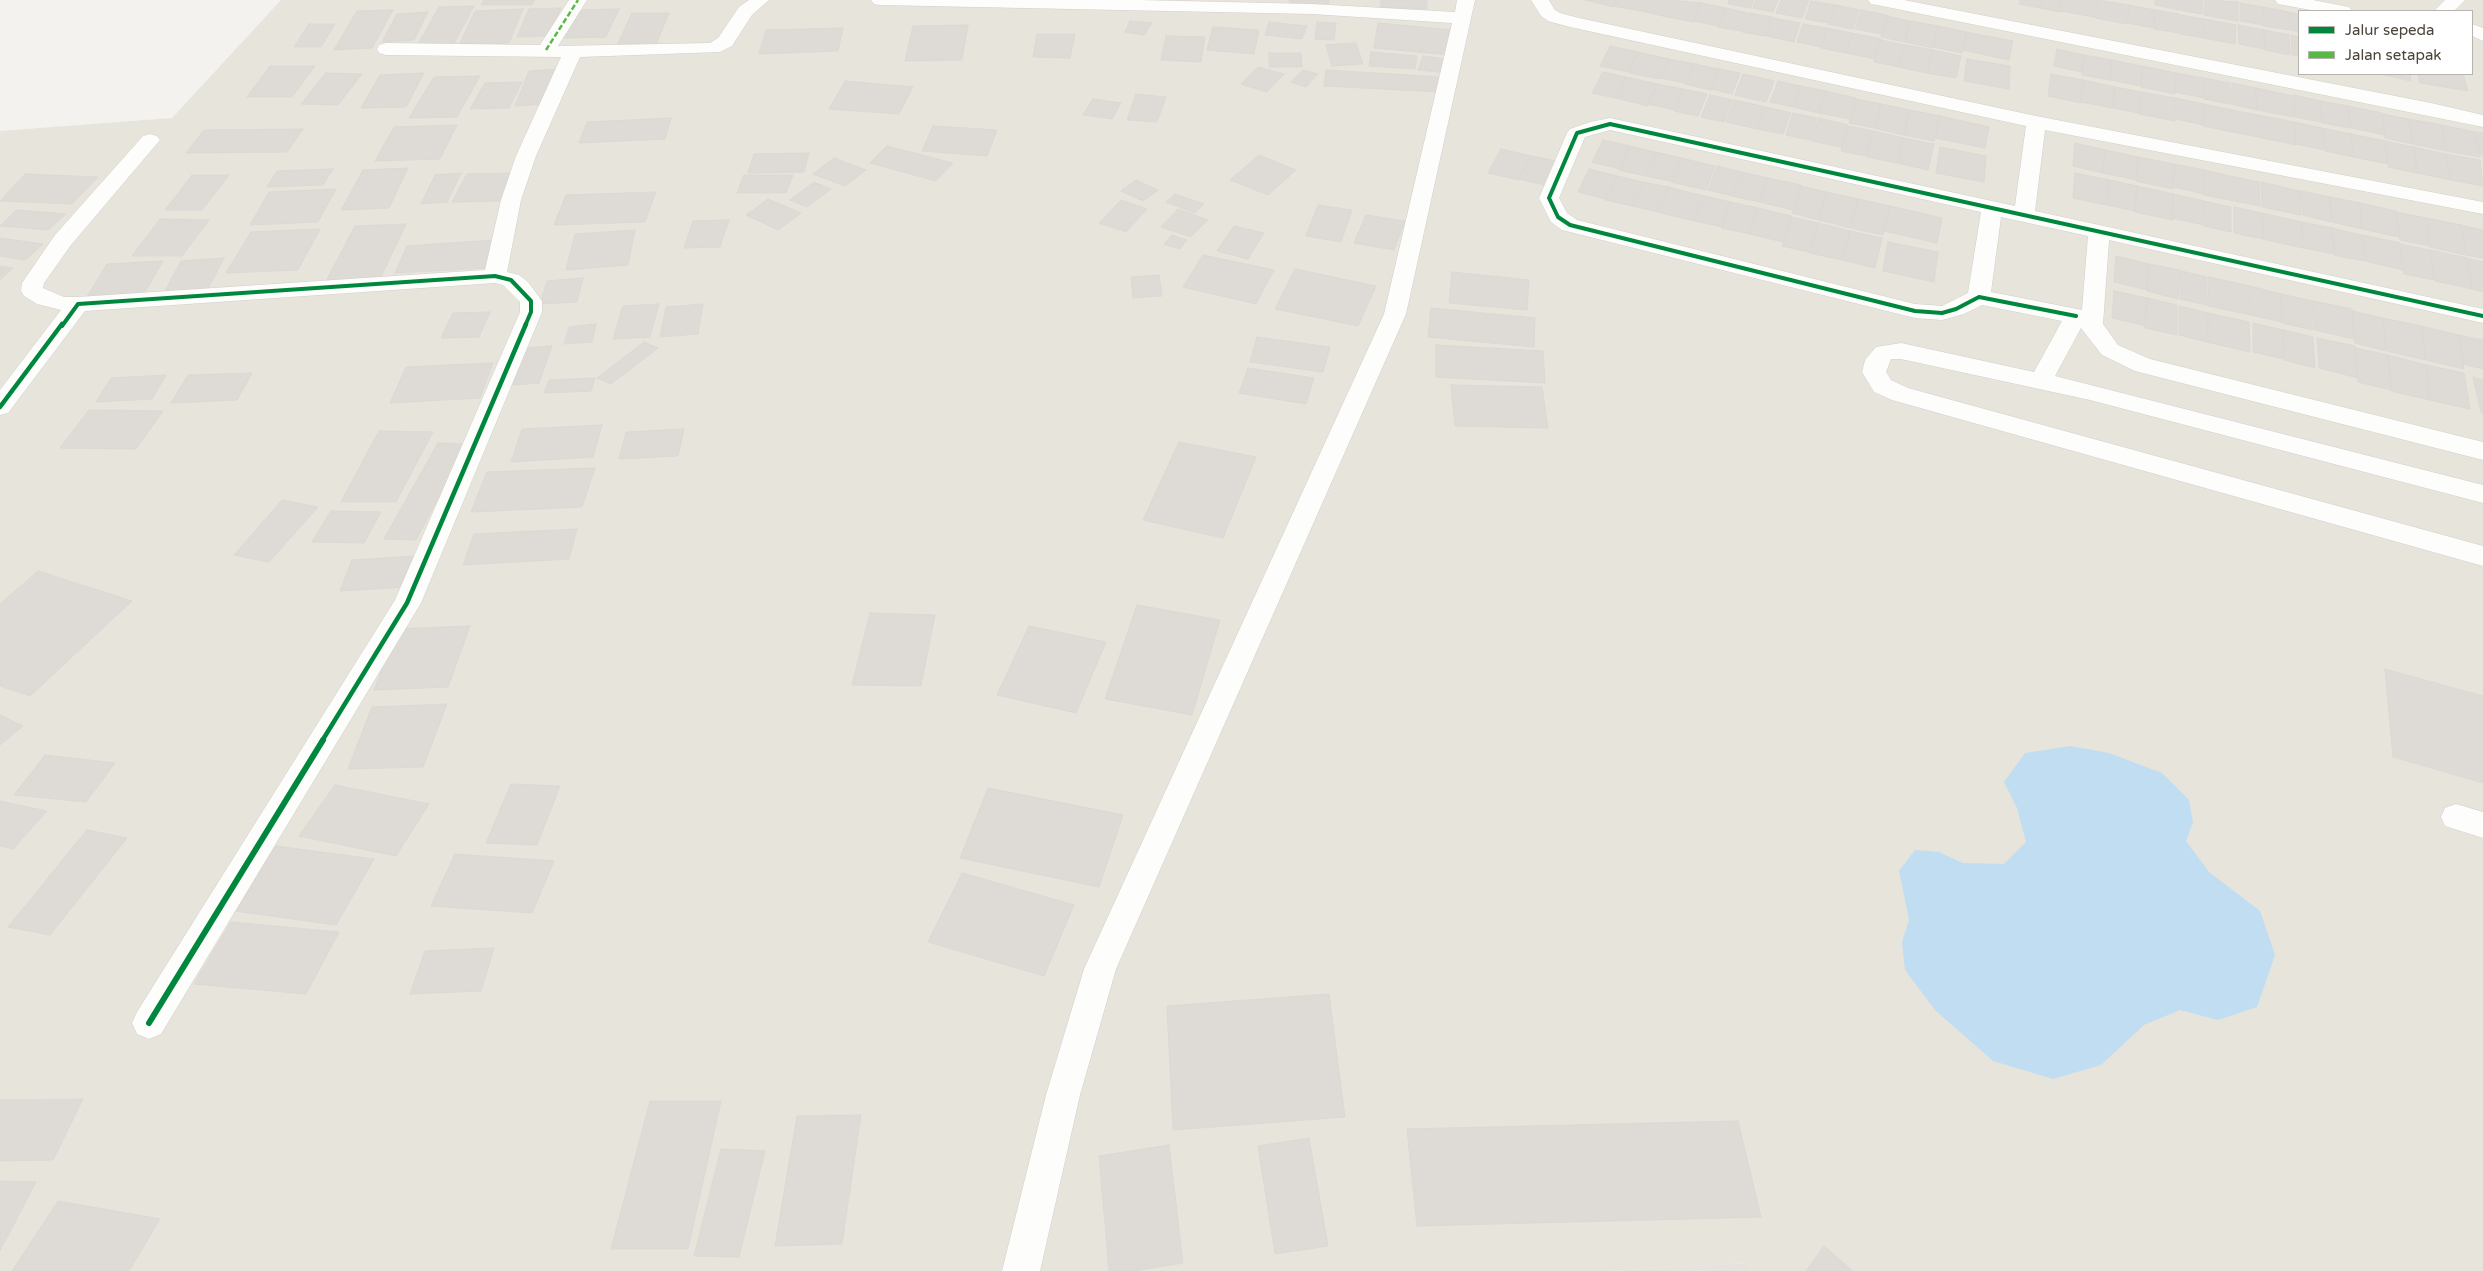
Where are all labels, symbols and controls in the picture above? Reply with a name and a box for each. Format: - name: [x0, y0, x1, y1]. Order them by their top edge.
- legend: [2298, 10, 2473, 75]
- text: Jalur sepeda: [2345, 21, 2434, 39]
- text: Jalan setapak: [2345, 46, 2442, 64]

